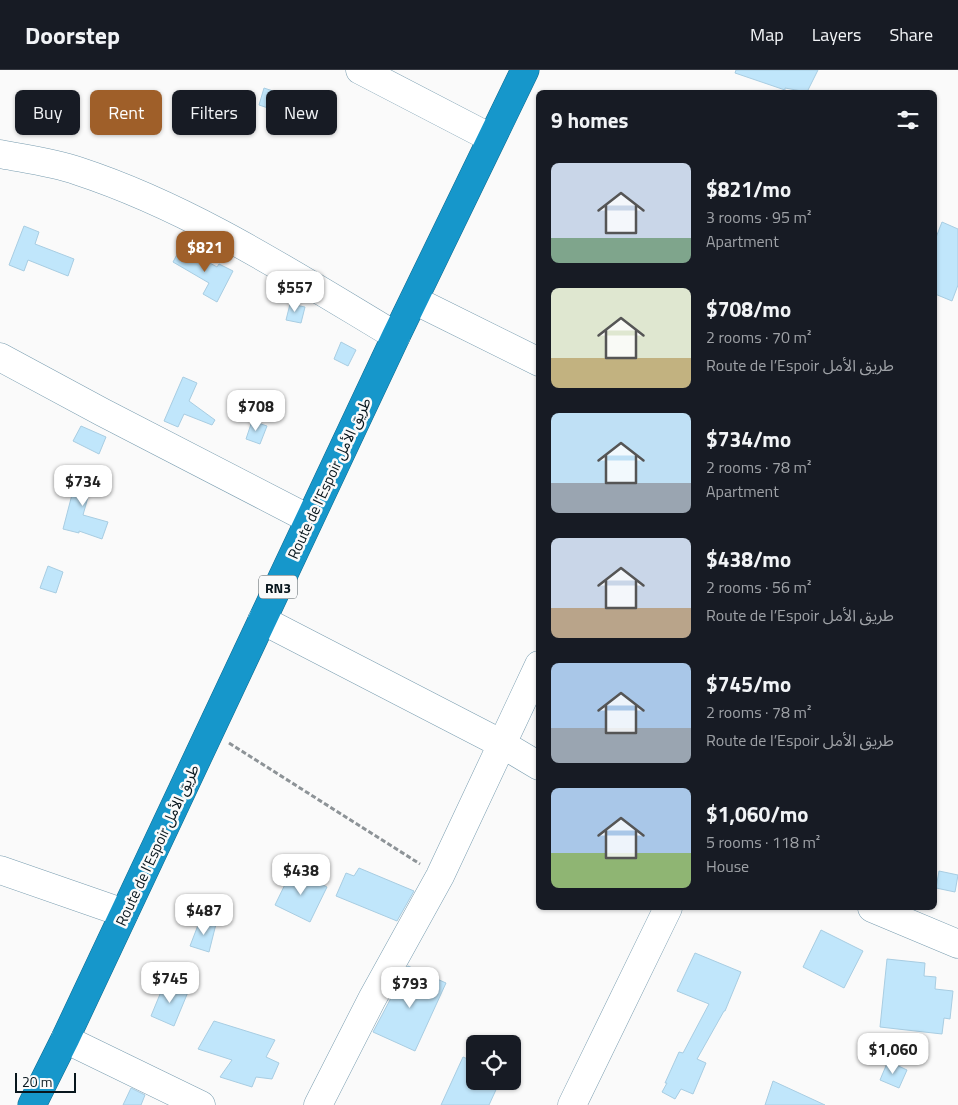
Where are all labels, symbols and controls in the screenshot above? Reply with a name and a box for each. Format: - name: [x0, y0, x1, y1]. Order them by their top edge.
- text: Doorstep: [25, 17, 120, 53]
- text: Map: [750, 21, 784, 48]
- text: Layers: [812, 21, 861, 48]
- text: Share: [889, 21, 933, 48]
- chip: Buy: [15, 90, 80, 135]
- chip: Rent: [90, 90, 162, 135]
- chip: Filters: [172, 90, 256, 135]
- chip: New: [266, 90, 337, 135]
- text: 9 homes: [551, 104, 628, 136]
- icon: filters: [894, 106, 922, 134]
- text: $821/mo: [706, 173, 791, 205]
- icon: home: [591, 183, 651, 243]
- text: 3 rooms · 95 m²: [706, 205, 811, 229]
- text: Apartment: [706, 229, 779, 253]
- pin: $821: [175, 230, 235, 273]
- text: $821: [187, 235, 223, 259]
- pin: $557: [265, 270, 325, 313]
- text: $557: [277, 275, 313, 299]
- text: $708/mo: [706, 293, 791, 325]
- icon: home: [591, 308, 651, 368]
- text: 2 rooms · 70 m²: [706, 325, 811, 349]
- text: Route de l’Espoir طريق الأمل: [706, 353, 894, 377]
- pin: $708: [226, 390, 286, 432]
- street label: Route de l’Espoir طريق الأمل: [281, 393, 377, 563]
- text: $708: [238, 394, 274, 418]
- text: $734/mo: [706, 423, 791, 455]
- icon: home: [591, 433, 651, 493]
- text: 2 rooms · 78 m²: [706, 455, 811, 479]
- pin: $734: [53, 464, 113, 507]
- text: $734: [65, 469, 101, 493]
- text: Apartment: [706, 479, 779, 503]
- text: $438/mo: [706, 543, 791, 575]
- icon: home: [591, 558, 651, 618]
- text: 2 rooms · 56 m²: [706, 575, 811, 599]
- road number: RN3: [259, 576, 297, 598]
- text: Route de l’Espoir طريق الأمل: [706, 603, 894, 627]
- text: $745/mo: [706, 668, 791, 700]
- icon: home: [591, 683, 651, 743]
- text: 2 rooms · 78 m²: [706, 700, 811, 724]
- text: Route de l’Espoir طريق الأمل: [706, 728, 894, 752]
- street label: Route de l’Espoir طريق الأمل: [109, 760, 205, 930]
- text: $1,060/mo: [706, 798, 808, 830]
- icon: home: [591, 808, 651, 868]
- text: 5 rooms · 118 m²: [706, 830, 820, 854]
- pin: $438: [271, 854, 331, 896]
- text: House: [706, 854, 749, 878]
- text: $438: [283, 858, 319, 882]
- pin: $487: [174, 894, 234, 936]
- text: $487: [186, 898, 222, 922]
- pin: $745: [140, 962, 200, 1004]
- text: $745: [152, 966, 188, 990]
- pin: $793: [380, 966, 440, 1009]
- text: $793: [392, 971, 428, 995]
- pin: $1,060: [852, 1032, 934, 1075]
- map controls: [466, 1035, 521, 1090]
- button: locate: [466, 1035, 521, 1090]
- text: $1,060: [868, 1037, 918, 1061]
- scale bar: [15, 1070, 76, 1093]
- text: 20 m: [22, 1071, 52, 1092]

